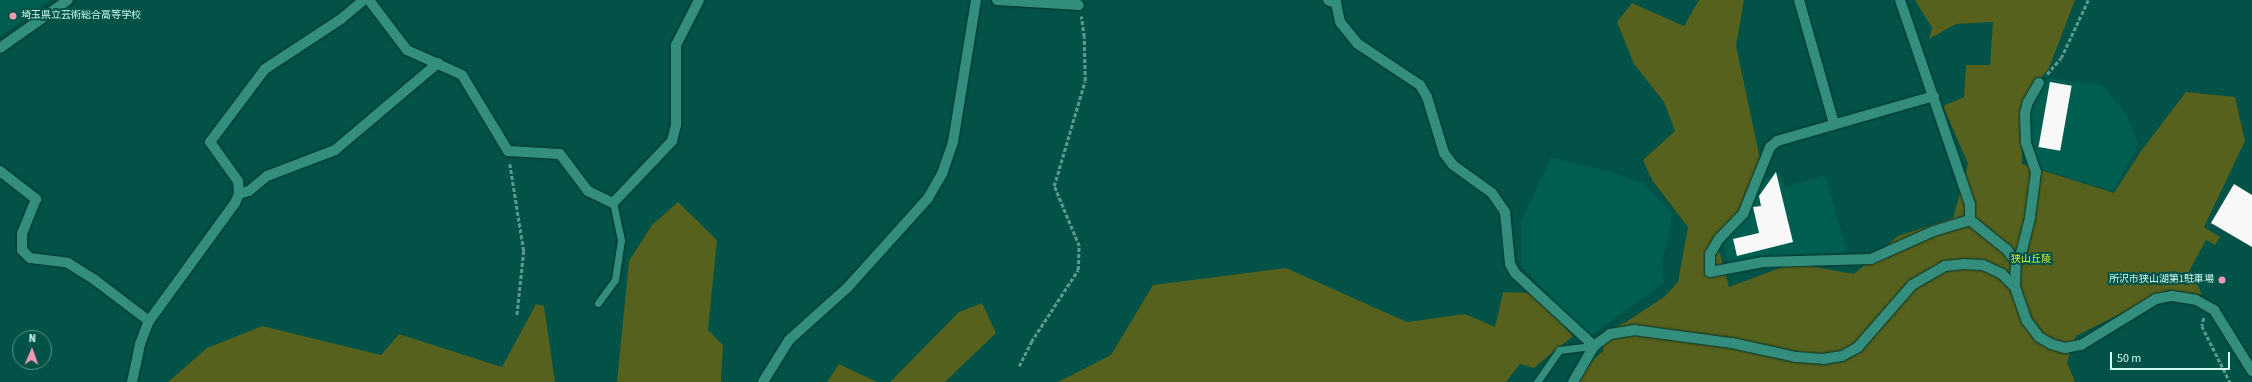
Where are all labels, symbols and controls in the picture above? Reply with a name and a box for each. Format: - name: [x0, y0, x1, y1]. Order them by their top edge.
- place label: 埼玉県立芸術総合高等学校: [21, 10, 141, 22]
- marker: 埼玉県立芸術総合高等学校: [8, 11, 18, 21]
- park label: 狭山丘陵: [2011, 254, 2051, 266]
- place label: 所沢市狭山湖第1駐車場: [2109, 274, 2214, 286]
- marker: 所沢市狭山湖第1駐車場: [2217, 275, 2227, 285]
- north arrow: [12, 330, 52, 370]
- text: N: [28, 331, 36, 346]
- scale bar: [2112, 344, 2232, 370]
- text: 50 m: [2117, 350, 2141, 367]

